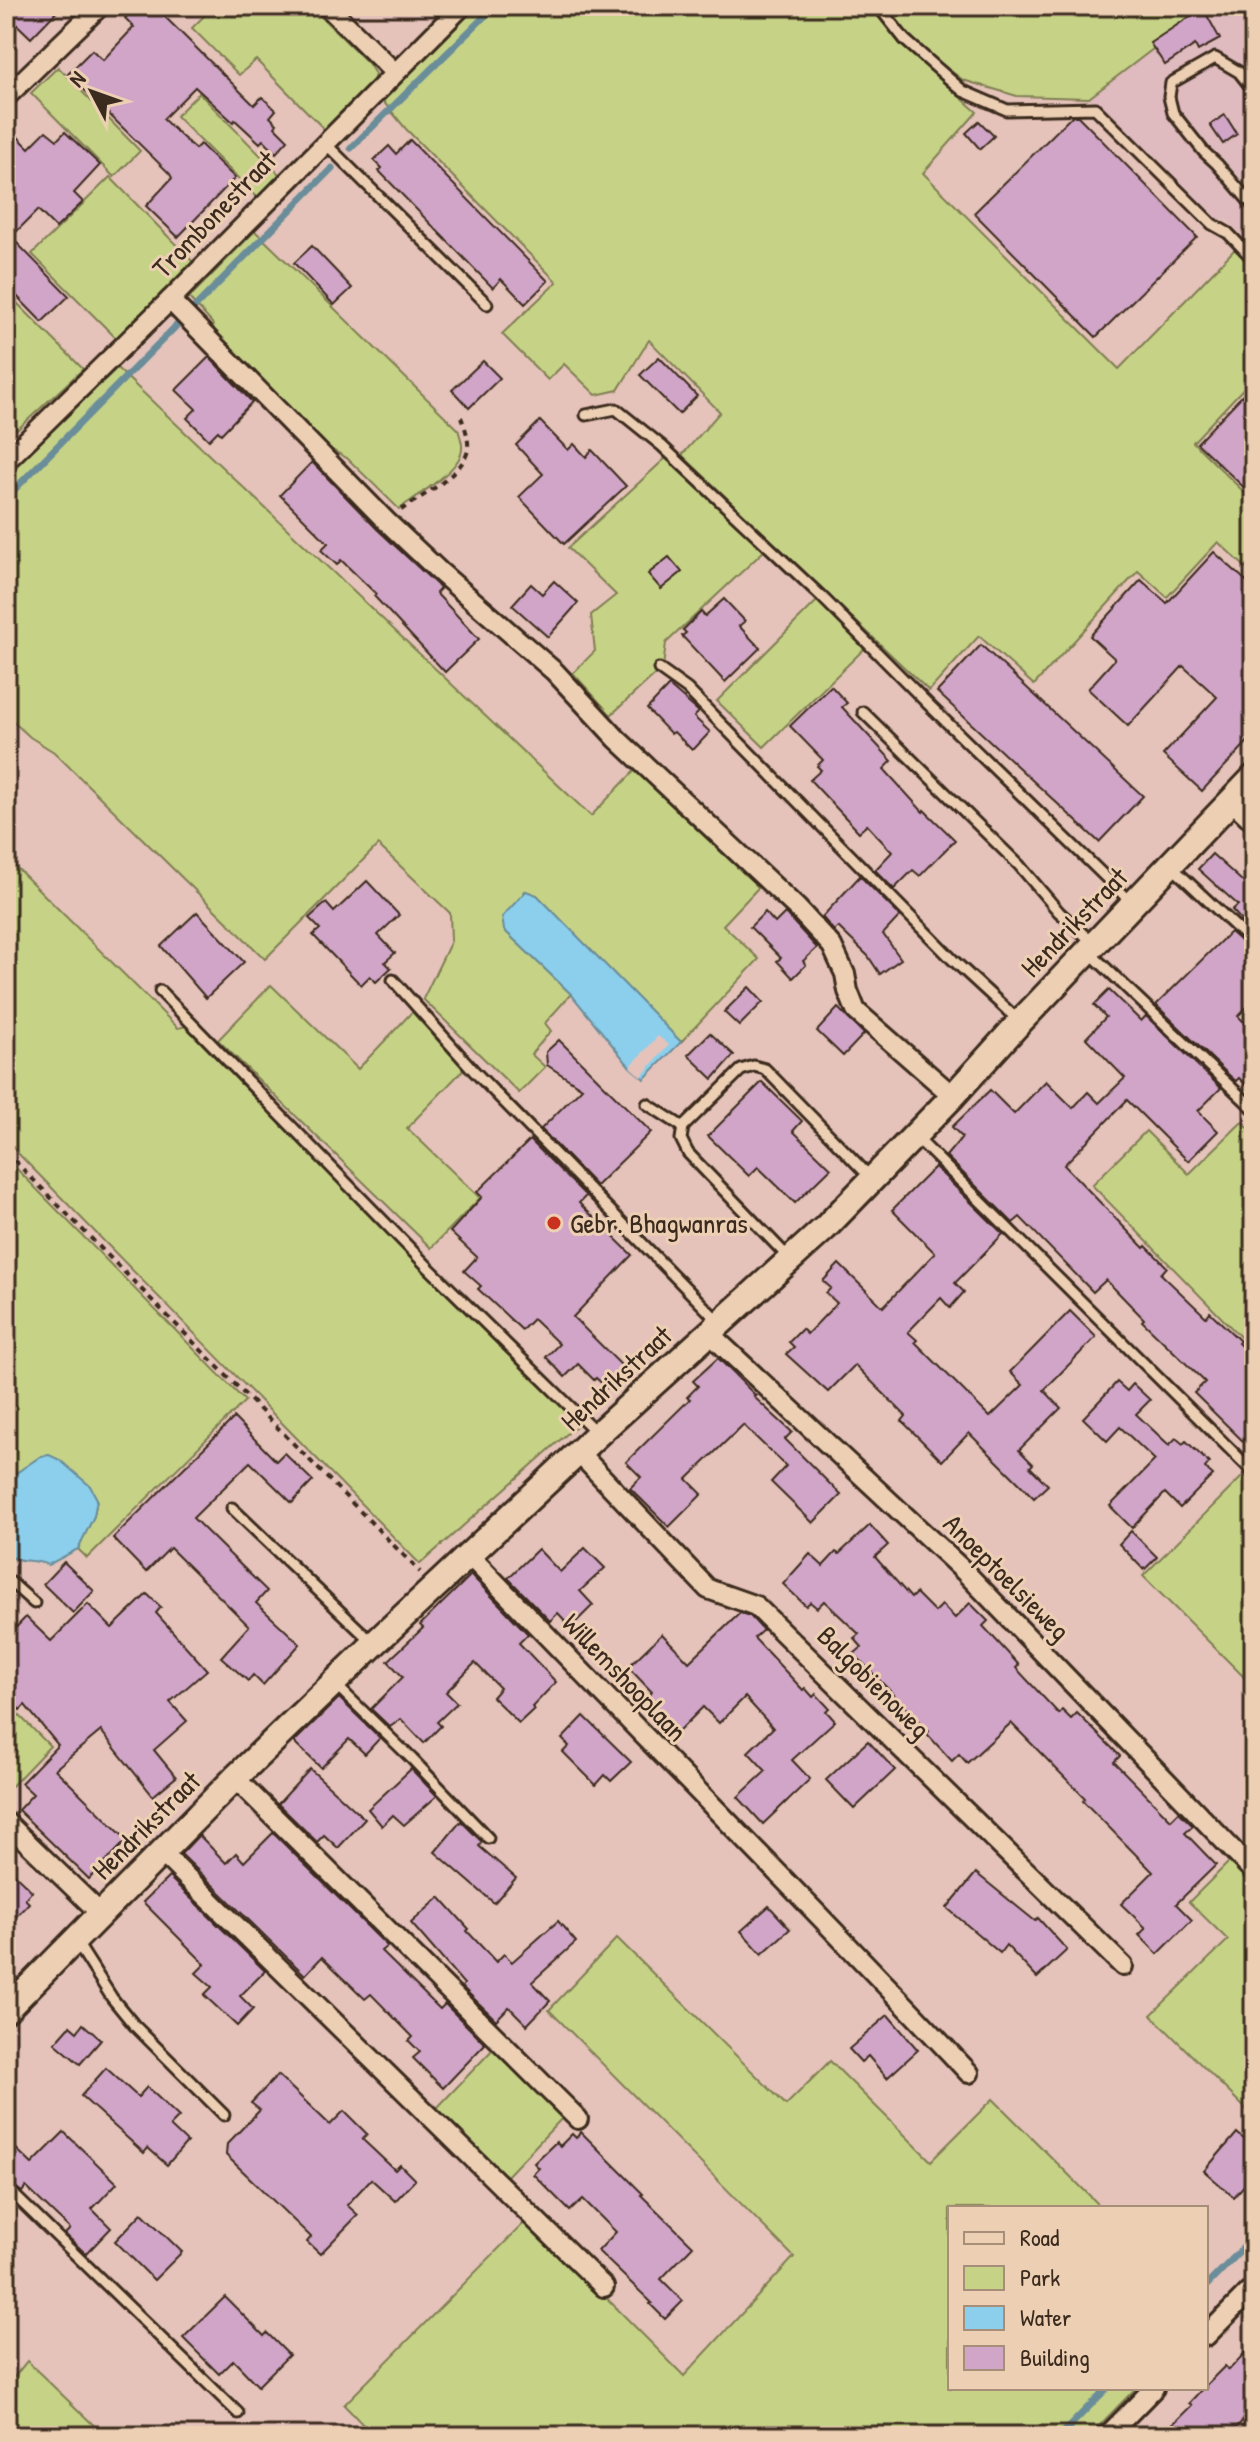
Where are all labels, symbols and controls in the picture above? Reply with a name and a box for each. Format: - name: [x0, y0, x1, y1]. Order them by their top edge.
- north arrow: [52, 52, 132, 132]
- text: N: [62, 64, 92, 93]
- street label: Trombonestraat: [144, 142, 285, 286]
- street label: Hendrikstraat: [1012, 858, 1136, 985]
- place label: Gebr. Bhagwanras: [570, 1204, 748, 1242]
- marker: Gebr. Bhagwanras: [545, 1214, 563, 1232]
- street label: Hendrikstraat: [552, 1316, 680, 1439]
- street label: Anoeptoelsieweg: [935, 1505, 1079, 1649]
- street label: Willemshooplaan: [554, 1604, 696, 1750]
- street label: Balgobienoweg: [809, 1617, 939, 1747]
- street label: Hendrikstraat: [83, 1762, 209, 1888]
- legend: [948, 2206, 1208, 2390]
- text: Road: [1020, 2221, 1059, 2253]
- text: Park: [1020, 2261, 1060, 2293]
- text: Water: [1020, 2301, 1071, 2333]
- text: Building: [1020, 2341, 1090, 2373]

